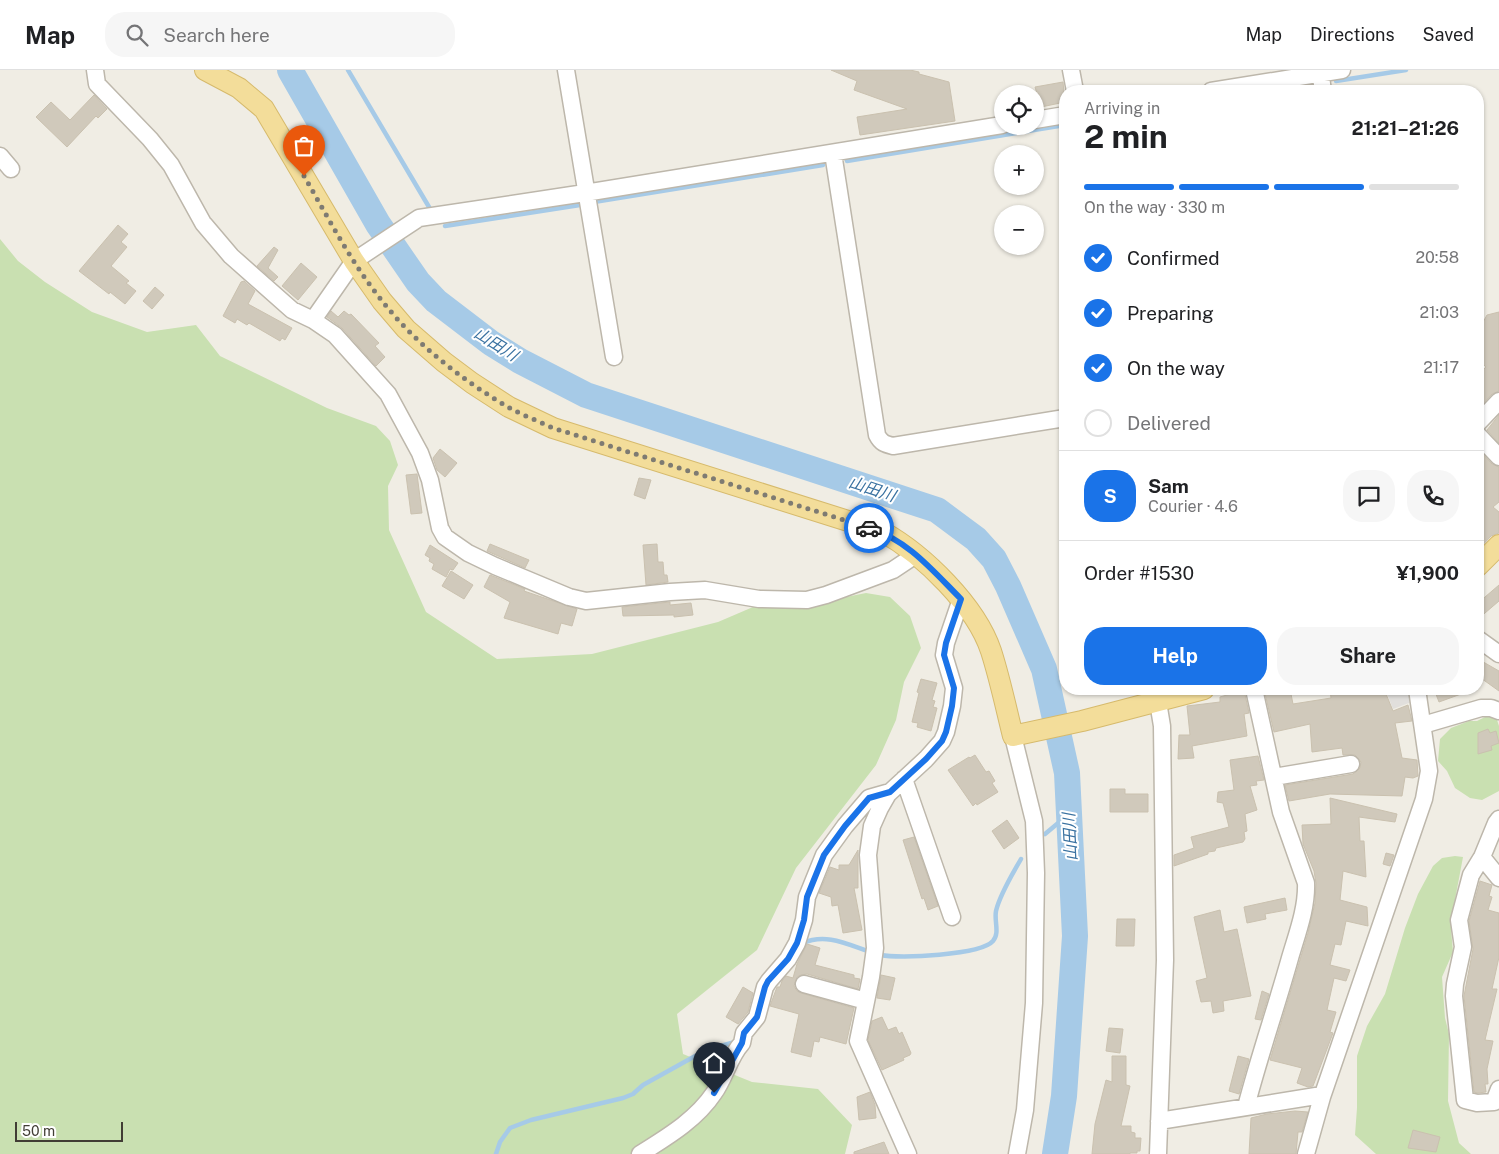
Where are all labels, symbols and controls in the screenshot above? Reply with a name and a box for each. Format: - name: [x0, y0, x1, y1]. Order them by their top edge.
- search box: [105, 12, 455, 57]
- text: Map: [25, 21, 75, 49]
- icon: search: [123, 21, 151, 49]
- text: Search here: [163, 24, 270, 46]
- text: Map: [1245, 24, 1282, 45]
- text: Directions: [1310, 24, 1395, 45]
- text: Saved: [1423, 24, 1474, 45]
- map controls: [994, 85, 1044, 255]
- button: locate: [994, 85, 1044, 135]
- text: Arriving in: [1084, 99, 1160, 118]
- text: 21:21–21:26: [1352, 117, 1459, 139]
- text: 2 min: [1084, 118, 1168, 155]
- pin: [283, 125, 325, 176]
- icon: bag: [290, 132, 318, 160]
- button: +: [994, 145, 1044, 195]
- text: On the way · 330 m: [1084, 198, 1225, 217]
- button: −: [994, 205, 1044, 255]
- icon: check: [1084, 244, 1112, 272]
- text: Confirmed: [1127, 247, 1220, 269]
- text: 20:58: [1415, 248, 1459, 267]
- icon: check: [1084, 299, 1112, 327]
- text: Preparing: [1127, 302, 1214, 324]
- text: 21:03: [1420, 303, 1459, 322]
- water label: 山田川: [471, 323, 523, 366]
- icon: check: [1084, 354, 1112, 382]
- text: On the way: [1127, 357, 1225, 379]
- text: 21:17: [1423, 358, 1459, 377]
- text: Delivered: [1127, 412, 1211, 434]
- button: chat: [1343, 470, 1395, 522]
- button: phone: [1407, 470, 1459, 522]
- water label: 山田川: [846, 473, 900, 506]
- text: Sam: [1148, 475, 1189, 497]
- text: S: [1103, 485, 1117, 507]
- text: Courier · 4.6: [1148, 497, 1238, 516]
- courier: [844, 503, 894, 553]
- icon: car: [855, 514, 883, 542]
- text: Order #1530: [1084, 562, 1194, 584]
- text: ¥1,900: [1396, 562, 1459, 584]
- button: Help: [1084, 627, 1267, 685]
- button: Share: [1277, 627, 1459, 685]
- water label: 山田川: [1059, 811, 1081, 861]
- pin: [693, 1042, 735, 1093]
- icon: home: [700, 1049, 728, 1077]
- scale bar: [15, 1119, 122, 1142]
- text: 50 m: [22, 1123, 55, 1139]

